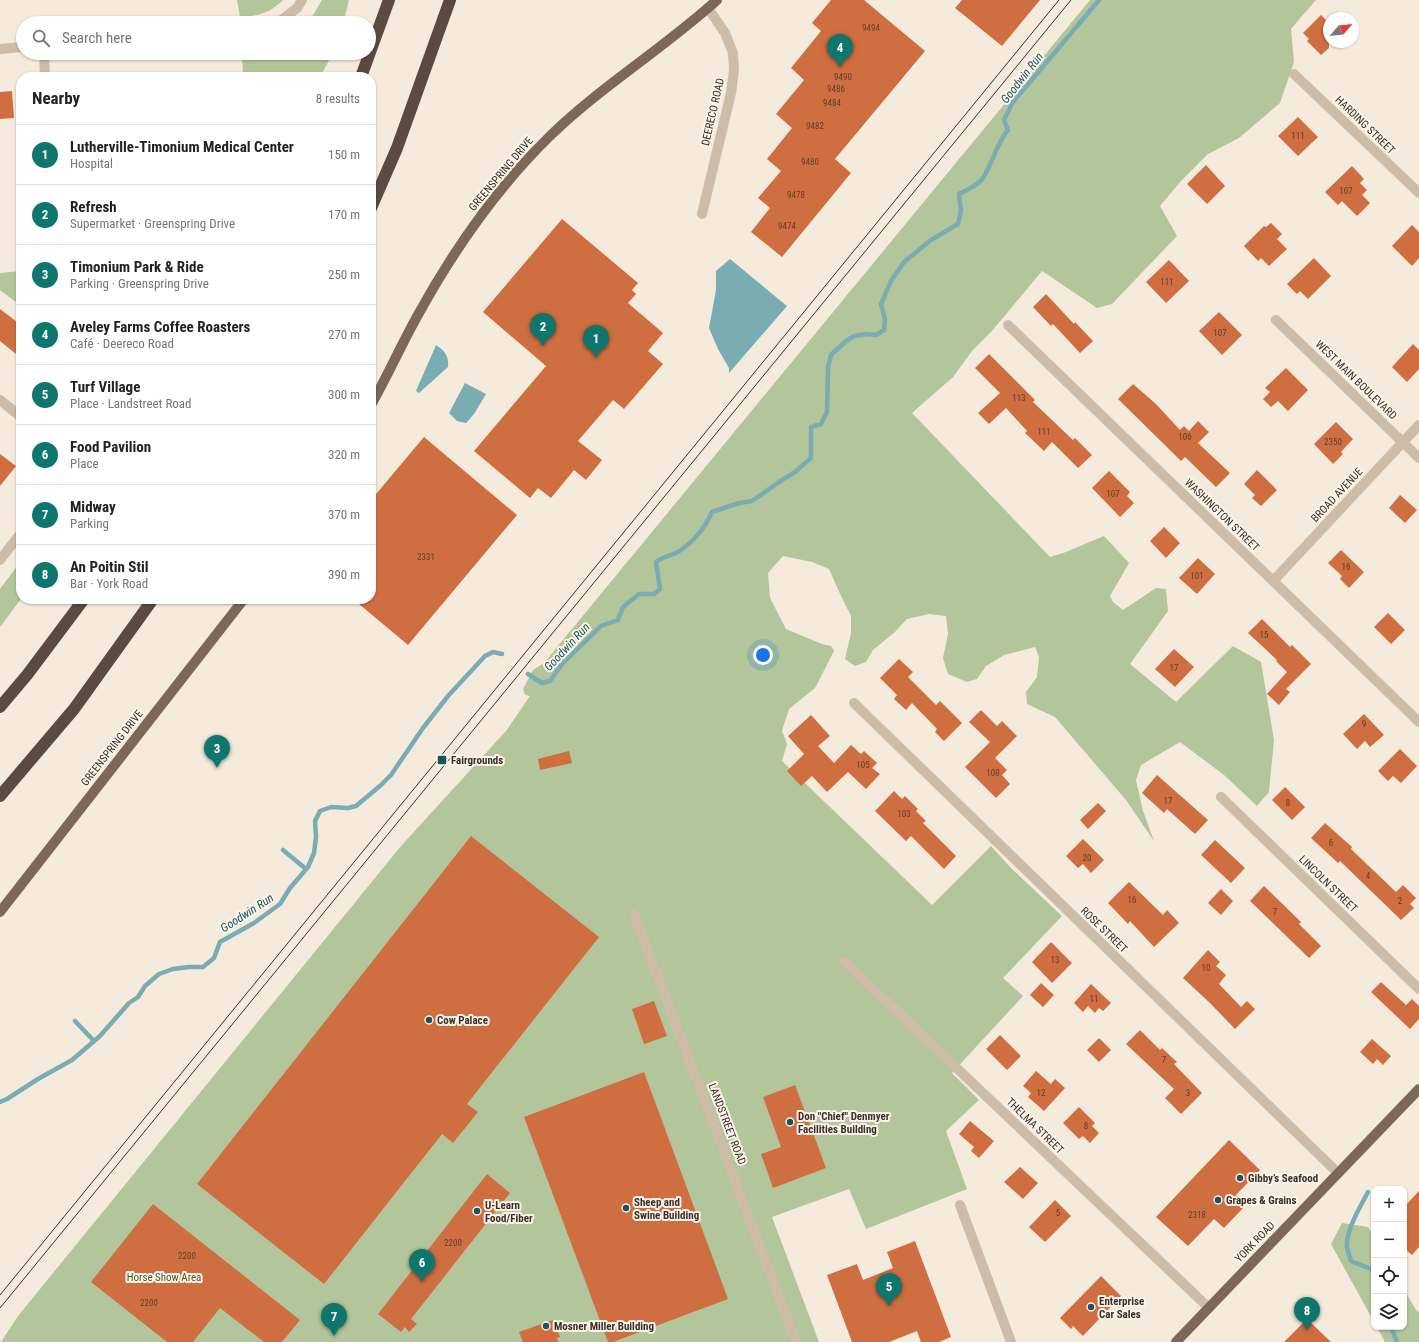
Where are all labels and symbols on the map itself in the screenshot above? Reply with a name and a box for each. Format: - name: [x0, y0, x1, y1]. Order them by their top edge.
- north arrow: [1323, 12, 1359, 48]
- house number: 9494: [862, 23, 880, 33]
- pin: 4: [827, 34, 853, 67]
- water label: Goodwin Run: [998, 50, 1046, 106]
- house number: 9490: [834, 72, 852, 82]
- street label: DEERECO ROAD: [699, 77, 727, 147]
- house number: 9486: [827, 84, 845, 94]
- street label: HARDING STREET: [1332, 93, 1398, 157]
- house number: 9484: [823, 98, 841, 108]
- house number: 9482: [806, 121, 824, 131]
- house number: 111: [1291, 131, 1305, 141]
- street label: GREENSPRING DRIVE: [466, 134, 536, 214]
- house number: 9480: [801, 157, 819, 167]
- house number: 107: [1339, 186, 1353, 196]
- house number: 9478: [787, 190, 805, 200]
- house number: 9474: [778, 221, 796, 231]
- house number: 111: [1160, 277, 1174, 287]
- pin: 2: [530, 313, 556, 346]
- pin: 1: [583, 325, 609, 358]
- house number: 107: [1213, 328, 1227, 338]
- street label: WEST MAIN BOULEVARD: [1313, 338, 1399, 422]
- house number: 113: [1012, 393, 1026, 403]
- house number: 111: [1037, 427, 1051, 437]
- house number: 106: [1178, 432, 1192, 442]
- house number: 2350: [1324, 437, 1342, 447]
- street label: BROAD AVENUE: [1309, 465, 1366, 525]
- street label: WASHINGTON STREET: [1182, 476, 1262, 554]
- house number: 107: [1106, 489, 1120, 499]
- house number: 2331: [417, 552, 435, 562]
- house number: 16: [1342, 562, 1350, 572]
- house number: 101: [1190, 571, 1204, 581]
- water label: Goodwin Run: [541, 620, 593, 674]
- house number: 15: [1260, 630, 1269, 640]
- your location: [753, 645, 773, 665]
- house number: 17: [1170, 663, 1179, 673]
- street label: GREENSPRING DRIVE: [78, 707, 146, 789]
- house number: 9: [1362, 719, 1366, 729]
- pin: 3: [204, 735, 230, 768]
- marker: Fairgrounds: [436, 754, 448, 766]
- place label: Fairgrounds: [451, 754, 503, 767]
- house number: 105: [856, 760, 870, 770]
- house number: 100: [986, 768, 1000, 778]
- house number: 17: [1164, 796, 1173, 806]
- house number: 8: [1286, 798, 1290, 808]
- house number: 103: [897, 809, 911, 819]
- house number: 6: [1329, 838, 1333, 848]
- house number: 20: [1083, 853, 1091, 863]
- street label: LINCOLN STREET: [1296, 853, 1360, 915]
- house number: 4: [1366, 871, 1371, 881]
- water label: Goodwin Run: [218, 890, 276, 935]
- house number: 16: [1128, 895, 1136, 905]
- house number: 2: [1398, 896, 1403, 906]
- street label: ROSE STREET: [1078, 904, 1130, 956]
- house number: 7: [1273, 907, 1278, 917]
- house number: 13: [1051, 955, 1059, 965]
- house number: 10: [1202, 963, 1210, 973]
- house number: 11: [1090, 994, 1098, 1004]
- place label: Cow Palace: [437, 1014, 488, 1027]
- marker: Cow Palace: [424, 1015, 434, 1025]
- house number: 7: [1162, 1055, 1167, 1065]
- street label: LANDSTREET ROAD: [706, 1081, 748, 1167]
- house number: 12: [1037, 1088, 1046, 1098]
- house number: 3: [1186, 1088, 1190, 1098]
- street label: THELMA STREET: [1004, 1095, 1067, 1157]
- place label: Don "Chief" Denmyer Facilities Building: [798, 1110, 890, 1136]
- marker: Don "Chief" Denmyer Facilities Building: [785, 1117, 795, 1127]
- house number: 8: [1084, 1121, 1088, 1131]
- place label: Gibby’s Seafood: [1248, 1172, 1318, 1185]
- marker: Gibby’s Seafood: [1235, 1173, 1245, 1183]
- place label: Grapes & Grains: [1226, 1194, 1297, 1207]
- marker: Grapes & Grains: [1213, 1195, 1223, 1205]
- place label: Sheep and Swine Building: [634, 1196, 699, 1222]
- place label: U-Learn Food/Fiber: [485, 1199, 533, 1225]
- marker: Sheep and Swine Building: [621, 1203, 631, 1213]
- marker: U-Learn Food/Fiber: [472, 1206, 482, 1216]
- house number: 5: [1056, 1208, 1061, 1218]
- house number: 2318: [1188, 1210, 1206, 1220]
- street label: YORK ROAD: [1232, 1219, 1278, 1265]
- house number: 2200: [444, 1238, 462, 1248]
- pin: 6: [409, 1249, 435, 1282]
- house number: 2200: [178, 1251, 196, 1261]
- park label: Horse Show Area: [127, 1271, 201, 1284]
- pin: 5: [876, 1273, 902, 1306]
- place label: Enterprise Car Sales: [1099, 1295, 1144, 1321]
- pin: 8: [1294, 1297, 1320, 1330]
- house number: 2200: [140, 1298, 158, 1308]
- marker: Enterprise Car Sales: [1086, 1302, 1096, 1312]
- pin: 7: [321, 1303, 347, 1336]
- place label: Mosner Miller Building: [554, 1320, 654, 1333]
- marker: Mosner Miller Building: [541, 1321, 551, 1331]

